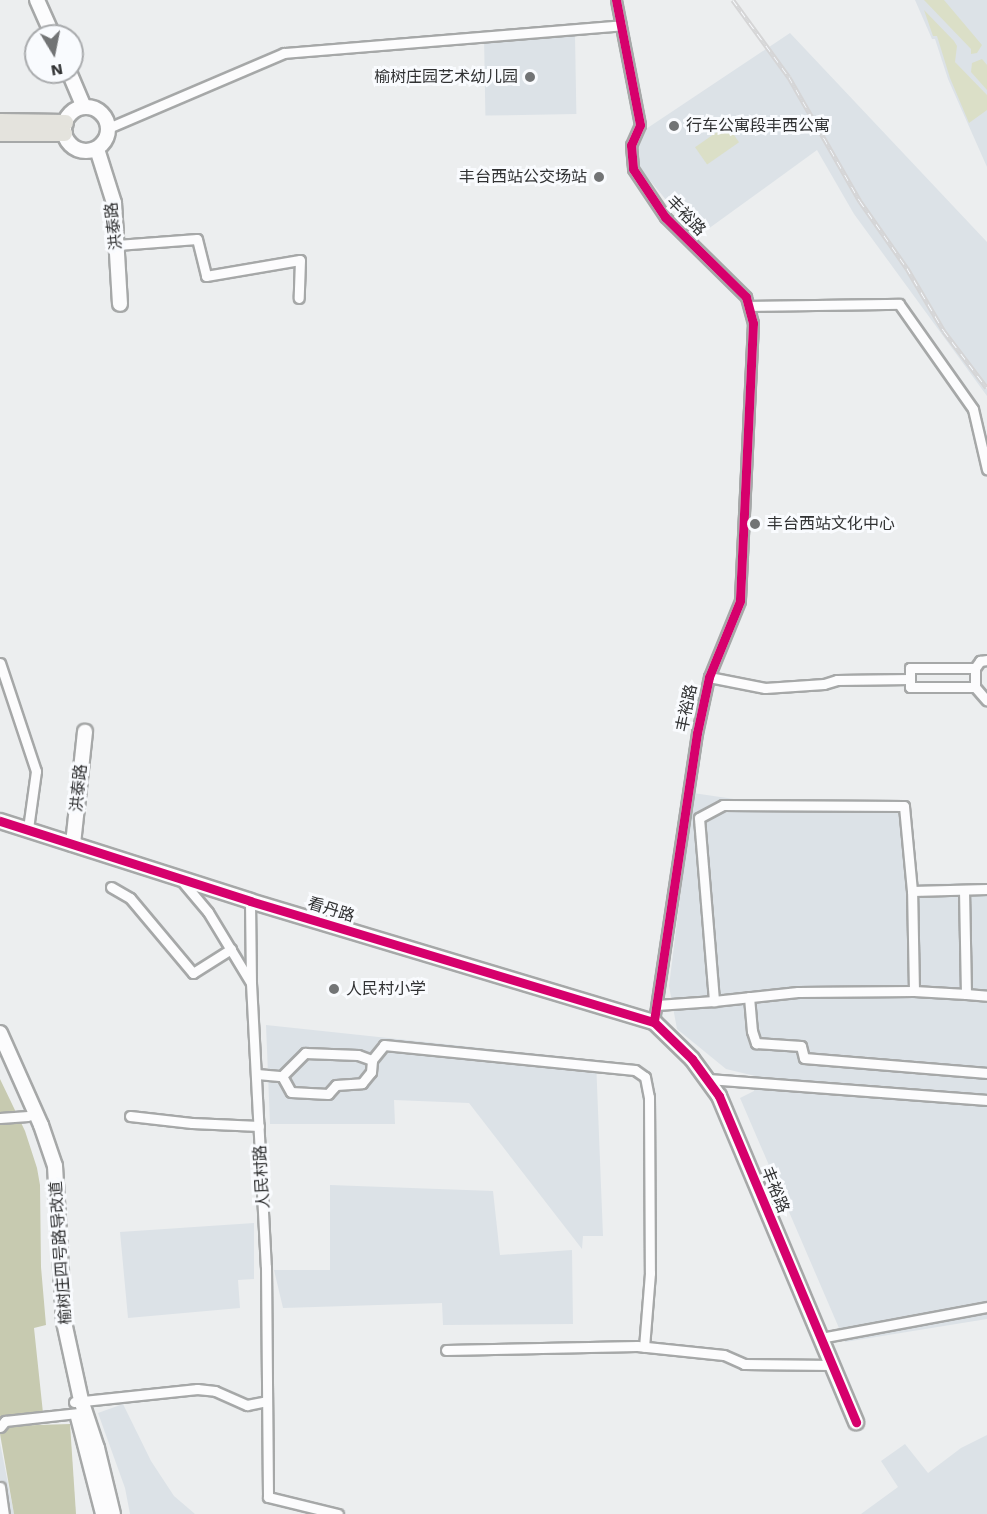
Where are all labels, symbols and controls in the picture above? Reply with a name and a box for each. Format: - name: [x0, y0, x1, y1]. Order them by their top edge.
- north arrow: [24, 24, 84, 84]
- text: N: [49, 60, 64, 81]
- place label: 榆树庄园艺术幼儿园: [374, 67, 518, 87]
- marker: 榆树庄园艺术幼儿园: [523, 70, 537, 84]
- place label: 行车公寓段丰西公寓: [686, 116, 830, 136]
- marker: 行车公寓段丰西公寓: [667, 119, 681, 133]
- place label: 丰台西站公交场站: [459, 167, 587, 187]
- marker: 丰台西站公交场站: [592, 170, 606, 184]
- street label: 丰裕路: [662, 192, 710, 240]
- street label: 洪泰路: [102, 201, 126, 251]
- place label: 丰台西站文化中心: [767, 514, 895, 534]
- marker: 丰台西站文化中心: [748, 517, 762, 531]
- street label: 丰裕路: [673, 683, 701, 733]
- street label: 洪泰路: [67, 763, 91, 813]
- street label: 看丹路: [305, 894, 357, 926]
- place label: 人民村小学: [346, 979, 426, 999]
- marker: 人民村小学: [327, 982, 341, 996]
- street label: 人民村路: [251, 1145, 273, 1209]
- street label: 丰裕路: [757, 1164, 793, 1216]
- street label: 榆树庄四号路导改道: [46, 1181, 76, 1325]

